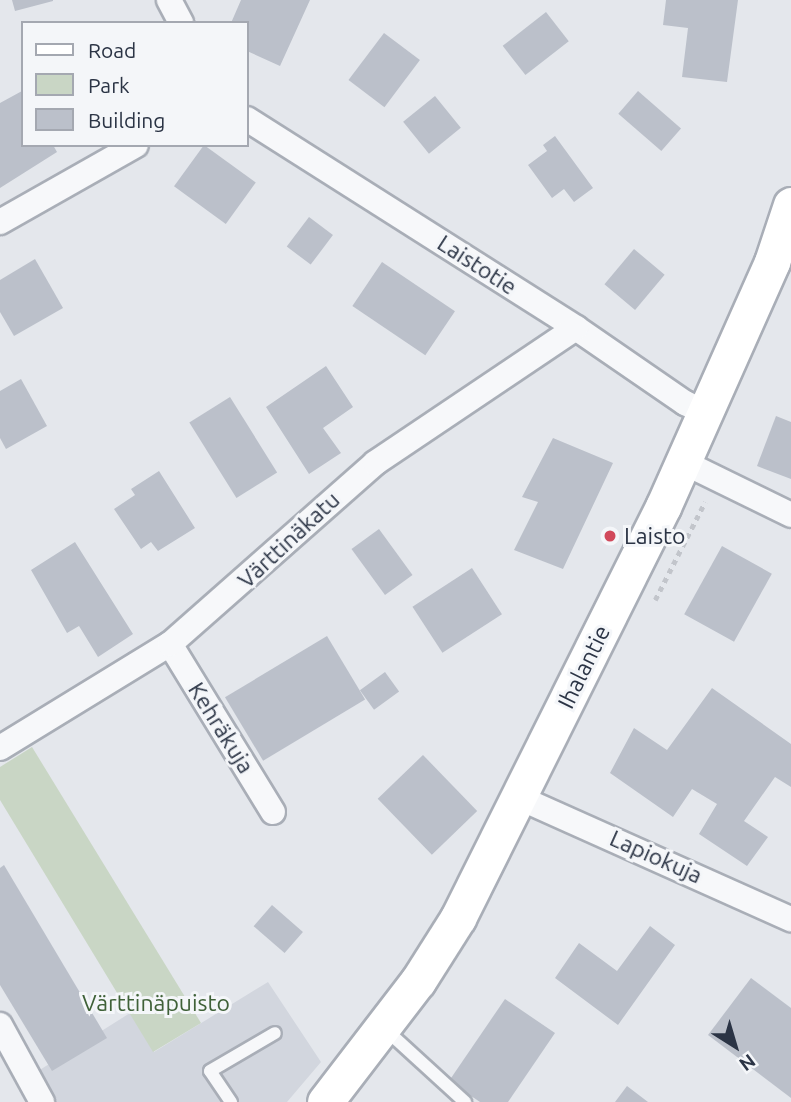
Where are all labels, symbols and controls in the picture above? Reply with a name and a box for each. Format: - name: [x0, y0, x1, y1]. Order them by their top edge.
- legend: [21, 21, 248, 147]
- text: Road: [88, 38, 136, 62]
- text: Park: [88, 73, 130, 97]
- text: Building: [88, 108, 165, 132]
- street label: Laistotie: [432, 229, 522, 301]
- street label: Värttinäkatu: [232, 486, 346, 594]
- place label: Laisto: [624, 522, 686, 550]
- marker: Laisto: [602, 528, 618, 544]
- street label: Ihalantie: [552, 621, 616, 713]
- street label: Kehräkuja: [182, 677, 260, 779]
- street label: Lapiokuja: [606, 824, 706, 890]
- park label: Värttinäpuisto: [82, 989, 230, 1017]
- north arrow: [700, 1011, 770, 1081]
- text: N: [735, 1050, 760, 1076]

